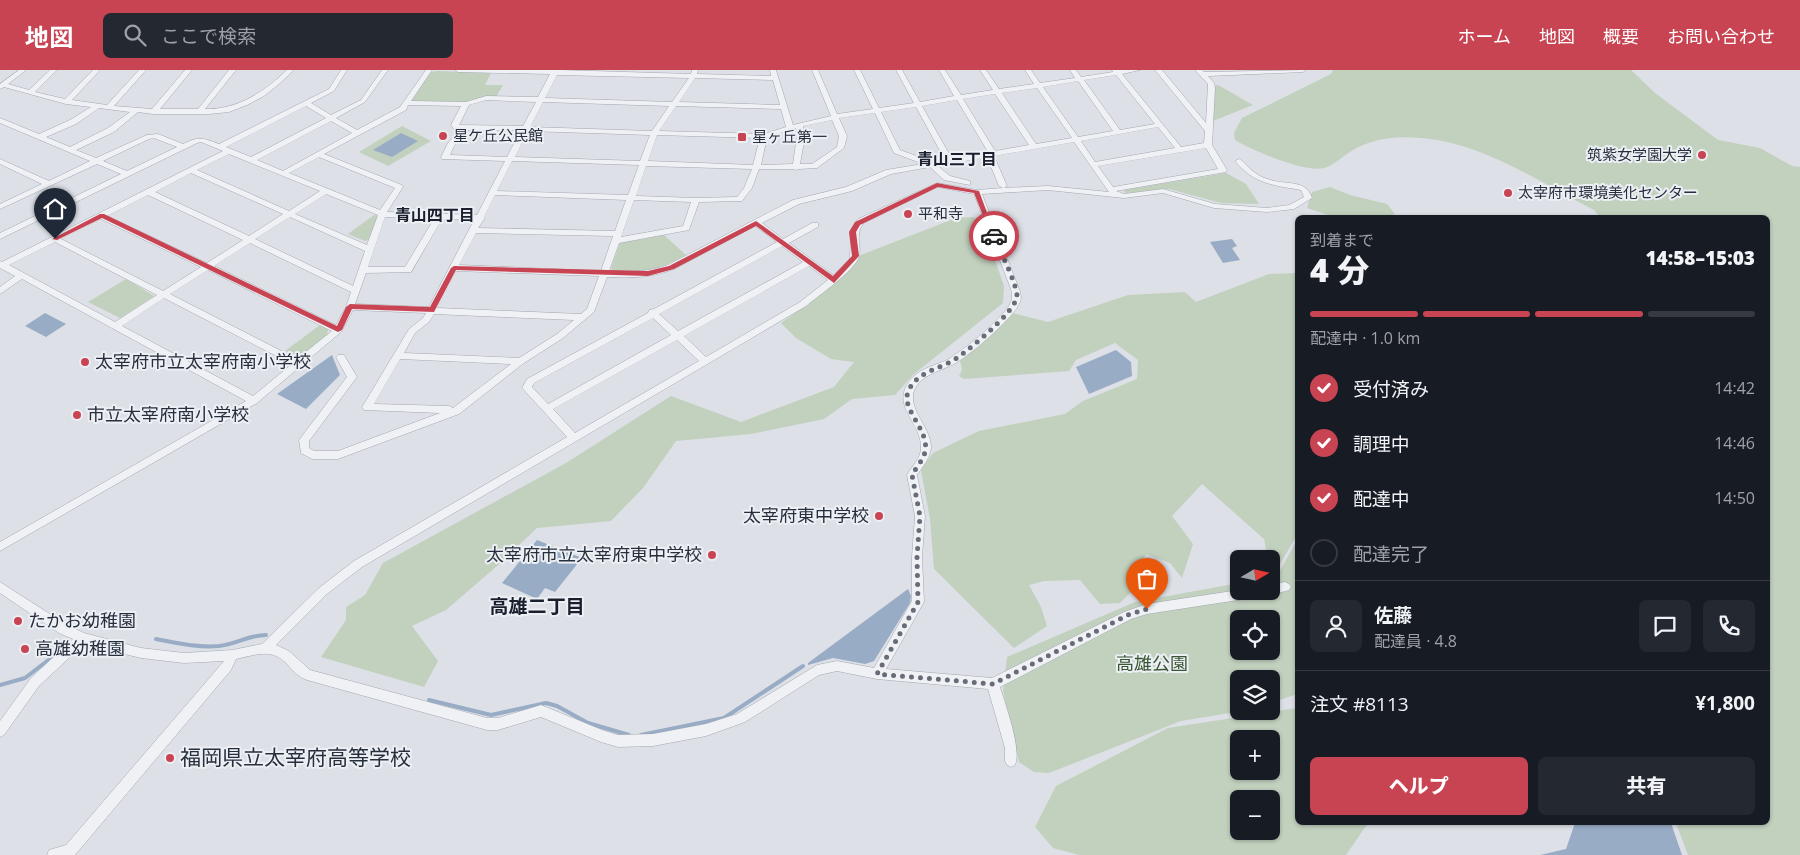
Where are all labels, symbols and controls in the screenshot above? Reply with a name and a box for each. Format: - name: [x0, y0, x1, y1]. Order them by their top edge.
- search box: [103, 13, 453, 58]
- text: 地図: [25, 20, 73, 53]
- icon: search: [121, 21, 149, 49]
- text: ここで検索: [161, 23, 256, 49]
- text: ホーム: [1458, 24, 1511, 48]
- text: 地図: [1539, 24, 1575, 48]
- text: 概要: [1603, 24, 1639, 48]
- text: お問い合わせ: [1667, 24, 1775, 48]
- place label: 星ケ丘公民館: [453, 125, 543, 145]
- place label: 星ヶ丘第一: [752, 126, 827, 146]
- marker: 星ケ丘公民館: [437, 130, 449, 142]
- marker: 星ヶ丘第一: [736, 131, 748, 143]
- place label: 筑紫女学園大学: [1587, 144, 1692, 164]
- district label: 青山三丁目: [917, 148, 997, 170]
- marker: 筑紫女学園大学: [1696, 149, 1708, 161]
- place label: 太宰府市環境美化センター: [1518, 182, 1698, 202]
- marker: 太宰府市環境美化センター: [1502, 187, 1514, 199]
- pin: [34, 188, 76, 239]
- icon: home: [41, 195, 69, 223]
- place label: 平和寺: [918, 203, 963, 223]
- district label: 青山四丁目: [395, 204, 475, 226]
- marker: 平和寺: [902, 208, 914, 220]
- courier: [969, 211, 1019, 261]
- icon: car: [980, 222, 1008, 250]
- text: 到着まで: [1310, 229, 1374, 251]
- text: 14:58–15:03: [1645, 245, 1755, 271]
- text: 4 分: [1310, 248, 1369, 291]
- text: 配達中 · 1.0 km: [1310, 327, 1420, 349]
- place label: 太宰府市立太宰府南小学校: [95, 349, 311, 373]
- marker: 太宰府市立太宰府南小学校: [79, 356, 91, 368]
- icon: check: [1310, 374, 1338, 402]
- text: 受付済み: [1353, 376, 1429, 402]
- text: 14:42: [1714, 377, 1755, 399]
- place label: 市立太宰府南小学校: [87, 402, 249, 426]
- marker: 市立太宰府南小学校: [71, 409, 83, 421]
- icon: check: [1310, 429, 1338, 457]
- text: 調理中: [1353, 431, 1410, 457]
- text: 14:46: [1714, 432, 1755, 454]
- icon: check: [1310, 484, 1338, 512]
- text: 配達中: [1353, 486, 1410, 512]
- text: 14:50: [1714, 487, 1755, 509]
- place label: 太宰府東中学校: [743, 503, 869, 527]
- marker: 太宰府東中学校: [873, 510, 885, 522]
- text: 配達完了: [1353, 541, 1429, 567]
- place label: 太宰府市立太宰府東中学校: [486, 542, 702, 566]
- marker: 太宰府市立太宰府東中学校: [706, 549, 718, 561]
- north arrow: [1230, 550, 1280, 600]
- map controls: [1230, 550, 1280, 840]
- pin: [1126, 558, 1168, 609]
- icon: bag: [1133, 565, 1161, 593]
- district label: 高雄二丁目: [489, 593, 585, 619]
- button: person: [1310, 600, 1362, 652]
- button: chat: [1639, 600, 1691, 652]
- button: phone: [1703, 600, 1755, 652]
- text: 佐藤: [1374, 602, 1412, 628]
- place label: たかお幼稚園: [28, 608, 136, 632]
- button: locate: [1230, 610, 1280, 660]
- marker: たかお幼稚園: [12, 615, 24, 627]
- text: 配達員 · 4.8: [1374, 630, 1457, 652]
- place label: 高雄幼稚園: [35, 636, 125, 660]
- marker: 高雄幼稚園: [19, 643, 31, 655]
- park label: 高雄公園: [1116, 651, 1188, 675]
- button: layers: [1230, 670, 1280, 720]
- text: ¥1,800: [1695, 690, 1755, 716]
- text: 注文 #8113: [1310, 691, 1409, 717]
- button: +: [1230, 730, 1280, 780]
- place label: 福岡県立太宰府高等学校: [180, 743, 411, 771]
- marker: 福岡県立太宰府高等学校: [164, 752, 176, 764]
- button: ヘルプ: [1310, 757, 1528, 815]
- button: 共有: [1538, 757, 1755, 815]
- button: −: [1230, 790, 1280, 840]

